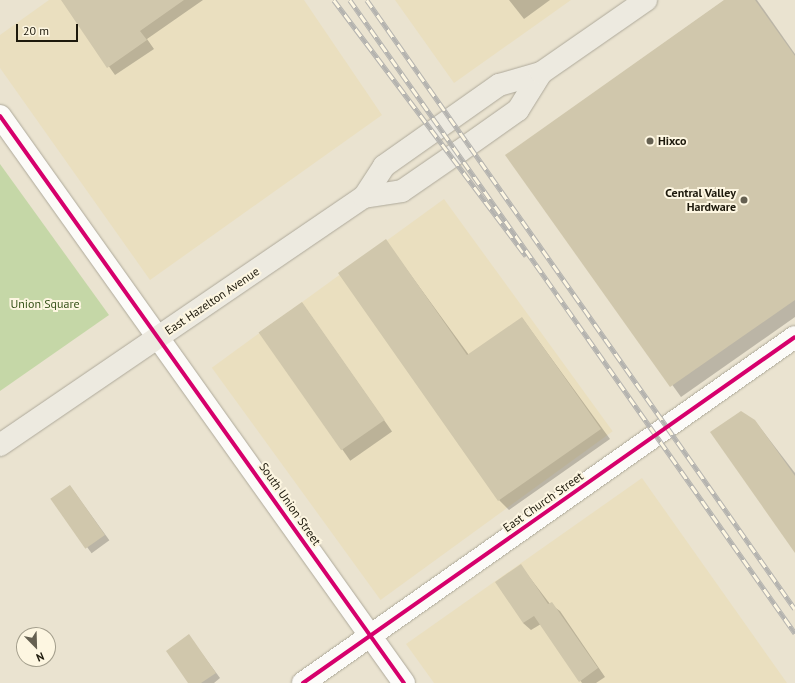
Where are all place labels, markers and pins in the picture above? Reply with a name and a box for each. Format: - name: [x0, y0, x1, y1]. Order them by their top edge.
- place label: Hixco: [658, 134, 686, 148]
- marker: Hixco: [645, 136, 655, 146]
- place label: Central Valley Hardware: [665, 186, 736, 214]
- marker: Central Valley Hardware: [739, 195, 749, 205]

